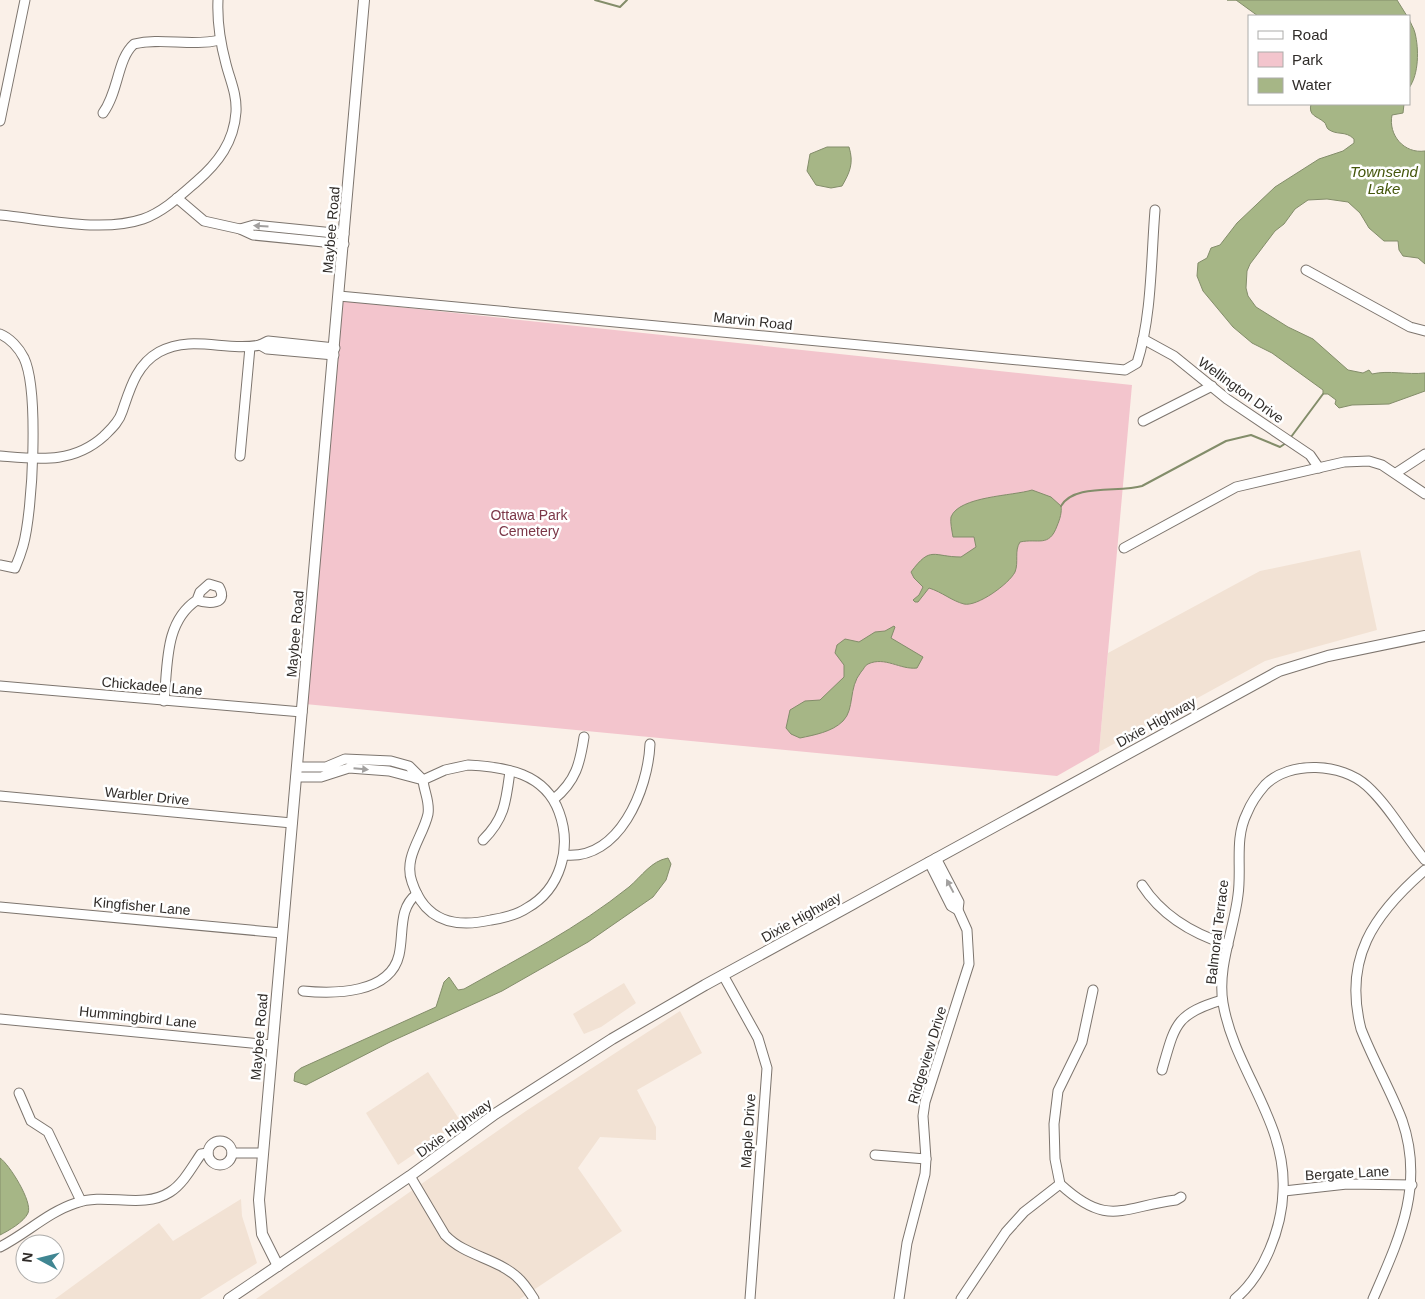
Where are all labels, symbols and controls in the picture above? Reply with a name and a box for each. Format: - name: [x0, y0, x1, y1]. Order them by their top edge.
- legend: [1248, 15, 1410, 105]
- text: Road: [1292, 26, 1328, 43]
- text: Park: [1292, 51, 1323, 68]
- text: Water: [1292, 76, 1331, 93]
- water label: Townsend Lake: [1350, 163, 1419, 197]
- street label: Maybee Road: [319, 186, 343, 274]
- one-way arrow: [253, 222, 269, 230]
- street label: Marvin Road: [713, 309, 793, 333]
- street label: Wellington Drive: [1195, 354, 1287, 426]
- park label: Ottawa Park Cemetery: [490, 507, 569, 539]
- street label: Maybee Road: [283, 590, 307, 678]
- street label: Chickadee Lane: [101, 674, 203, 698]
- street label: Dixie Highway: [1113, 694, 1199, 750]
- one-way arrow: [353, 765, 369, 773]
- street label: Warbler Drive: [104, 784, 190, 808]
- street label: Balmoral Terrace: [1203, 878, 1231, 985]
- one-way arrow: [946, 879, 954, 893]
- street label: Dixie Highway: [758, 889, 844, 945]
- street label: Kingfisher Lane: [93, 894, 191, 918]
- street label: Maybee Road: [247, 993, 271, 1081]
- street label: Hummingbird Lane: [78, 1003, 198, 1031]
- street label: Ridgeview Drive: [905, 1004, 949, 1106]
- street label: Maple Drive: [737, 1093, 759, 1169]
- street label: Dixie Highway: [413, 1095, 495, 1161]
- street label: Bergate Lane: [1305, 1163, 1390, 1183]
- north arrow: [15, 1234, 65, 1284]
- text: N: [19, 1251, 36, 1263]

